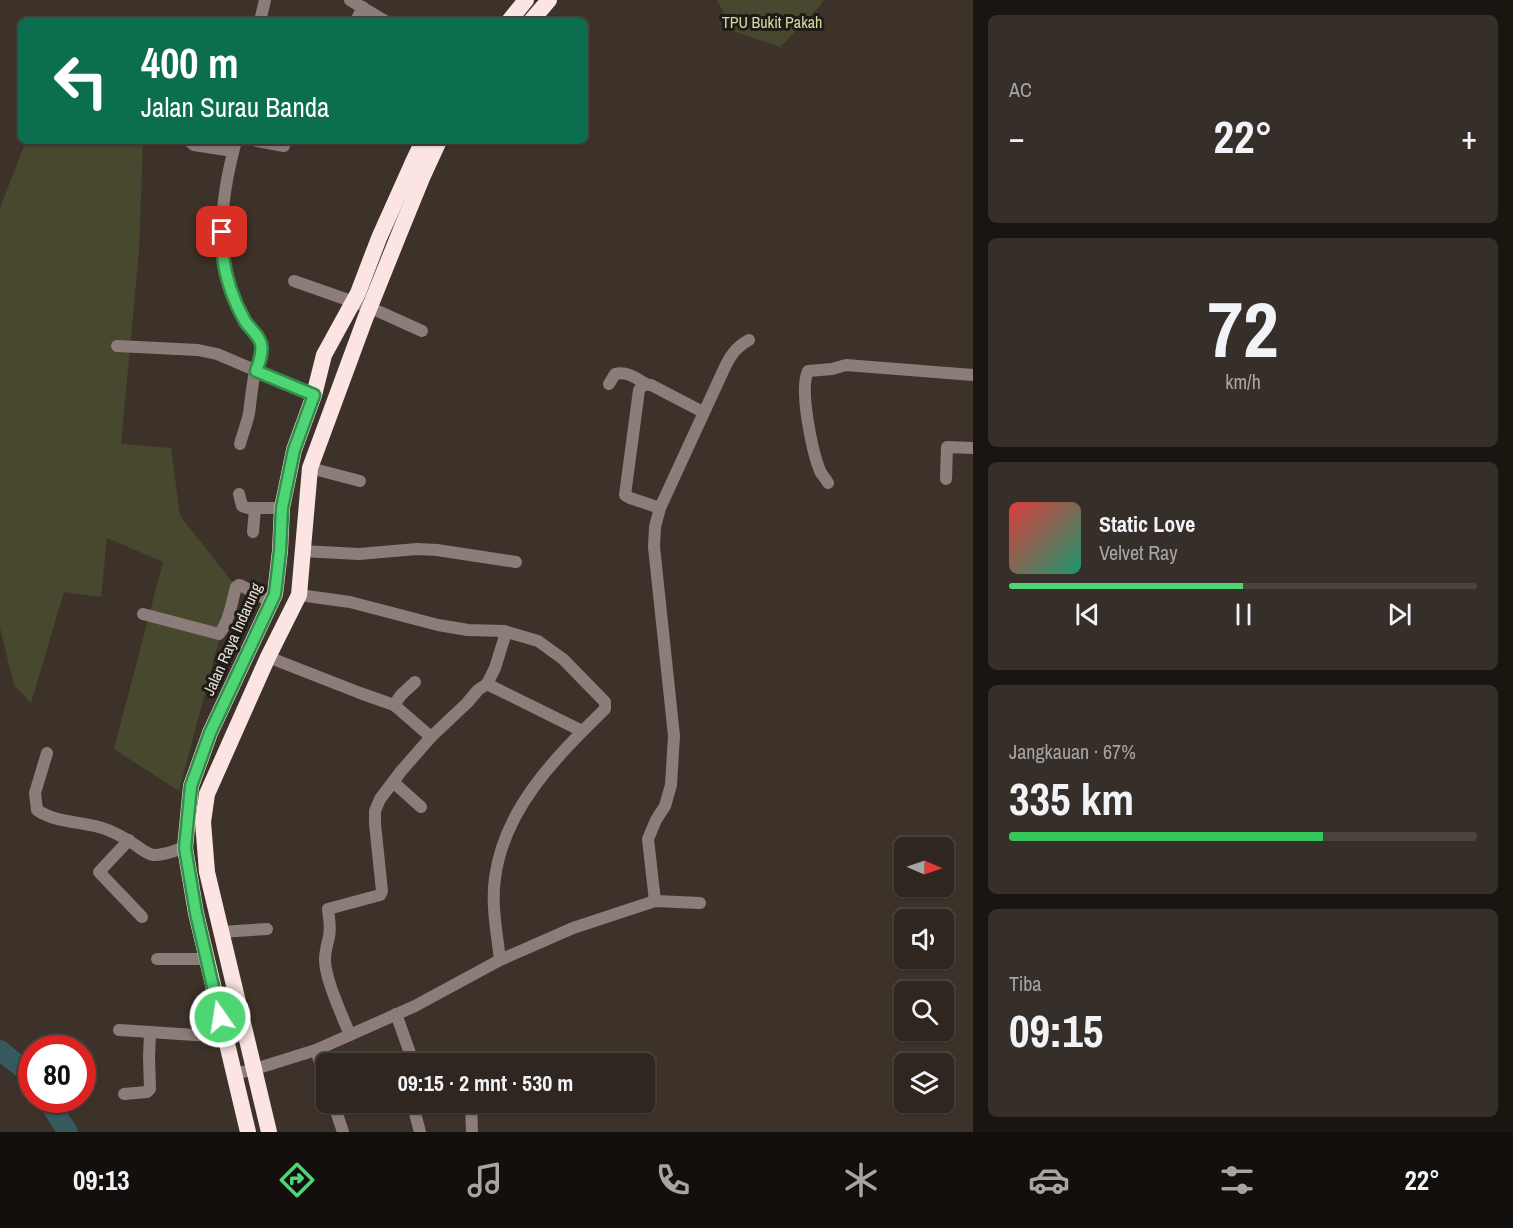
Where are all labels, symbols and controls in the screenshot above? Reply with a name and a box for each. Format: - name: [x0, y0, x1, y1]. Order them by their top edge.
- park label: TPU Bukit Pakah: [722, 11, 822, 33]
- text: 400 m: [141, 35, 239, 91]
- icon: left: [42, 42, 120, 120]
- text: AC: [1009, 76, 1032, 103]
- text: Jalan Surau Banda: [141, 89, 329, 125]
- text: 22°: [1213, 106, 1273, 167]
- text: −: [1009, 115, 1025, 159]
- text: +: [1461, 115, 1477, 159]
- pin: [196, 206, 247, 257]
- icon: arrive: [205, 215, 238, 248]
- text: 72: [1207, 276, 1279, 381]
- text: km/h: [1225, 368, 1261, 395]
- text: Static Love: [1099, 509, 1195, 539]
- text: Velvet Ray: [1099, 539, 1177, 566]
- street label: Jalan Raya Indarung: [197, 579, 267, 699]
- icon: previous: [1071, 598, 1104, 631]
- icon: pause: [1227, 598, 1260, 631]
- icon: next: [1383, 598, 1416, 631]
- text: Jangkauan · 67%: [1009, 738, 1136, 765]
- text: 335 km: [1009, 768, 1134, 829]
- north arrow: [894, 837, 954, 897]
- map controls: [894, 837, 954, 1113]
- button: sound: [894, 909, 954, 969]
- text: Tiba: [1009, 970, 1041, 997]
- button: search: [894, 981, 954, 1041]
- position arrow: [188, 985, 252, 1049]
- text: 09:15: [1009, 1000, 1103, 1061]
- speed limit sign: 80: [18, 1035, 96, 1113]
- button: layers: [894, 1053, 954, 1113]
- text: 09:15 · 2 mnt · 530 m: [398, 1068, 573, 1098]
- icon: directions: [276, 1159, 318, 1201]
- icon: music: [464, 1159, 506, 1201]
- icon: phone: [652, 1159, 694, 1201]
- icon: climate: [840, 1159, 882, 1201]
- icon: car: [1028, 1159, 1070, 1201]
- icon: filters: [1216, 1159, 1258, 1201]
- text: 09:13: [73, 1162, 130, 1198]
- text: 22°: [1404, 1162, 1440, 1198]

